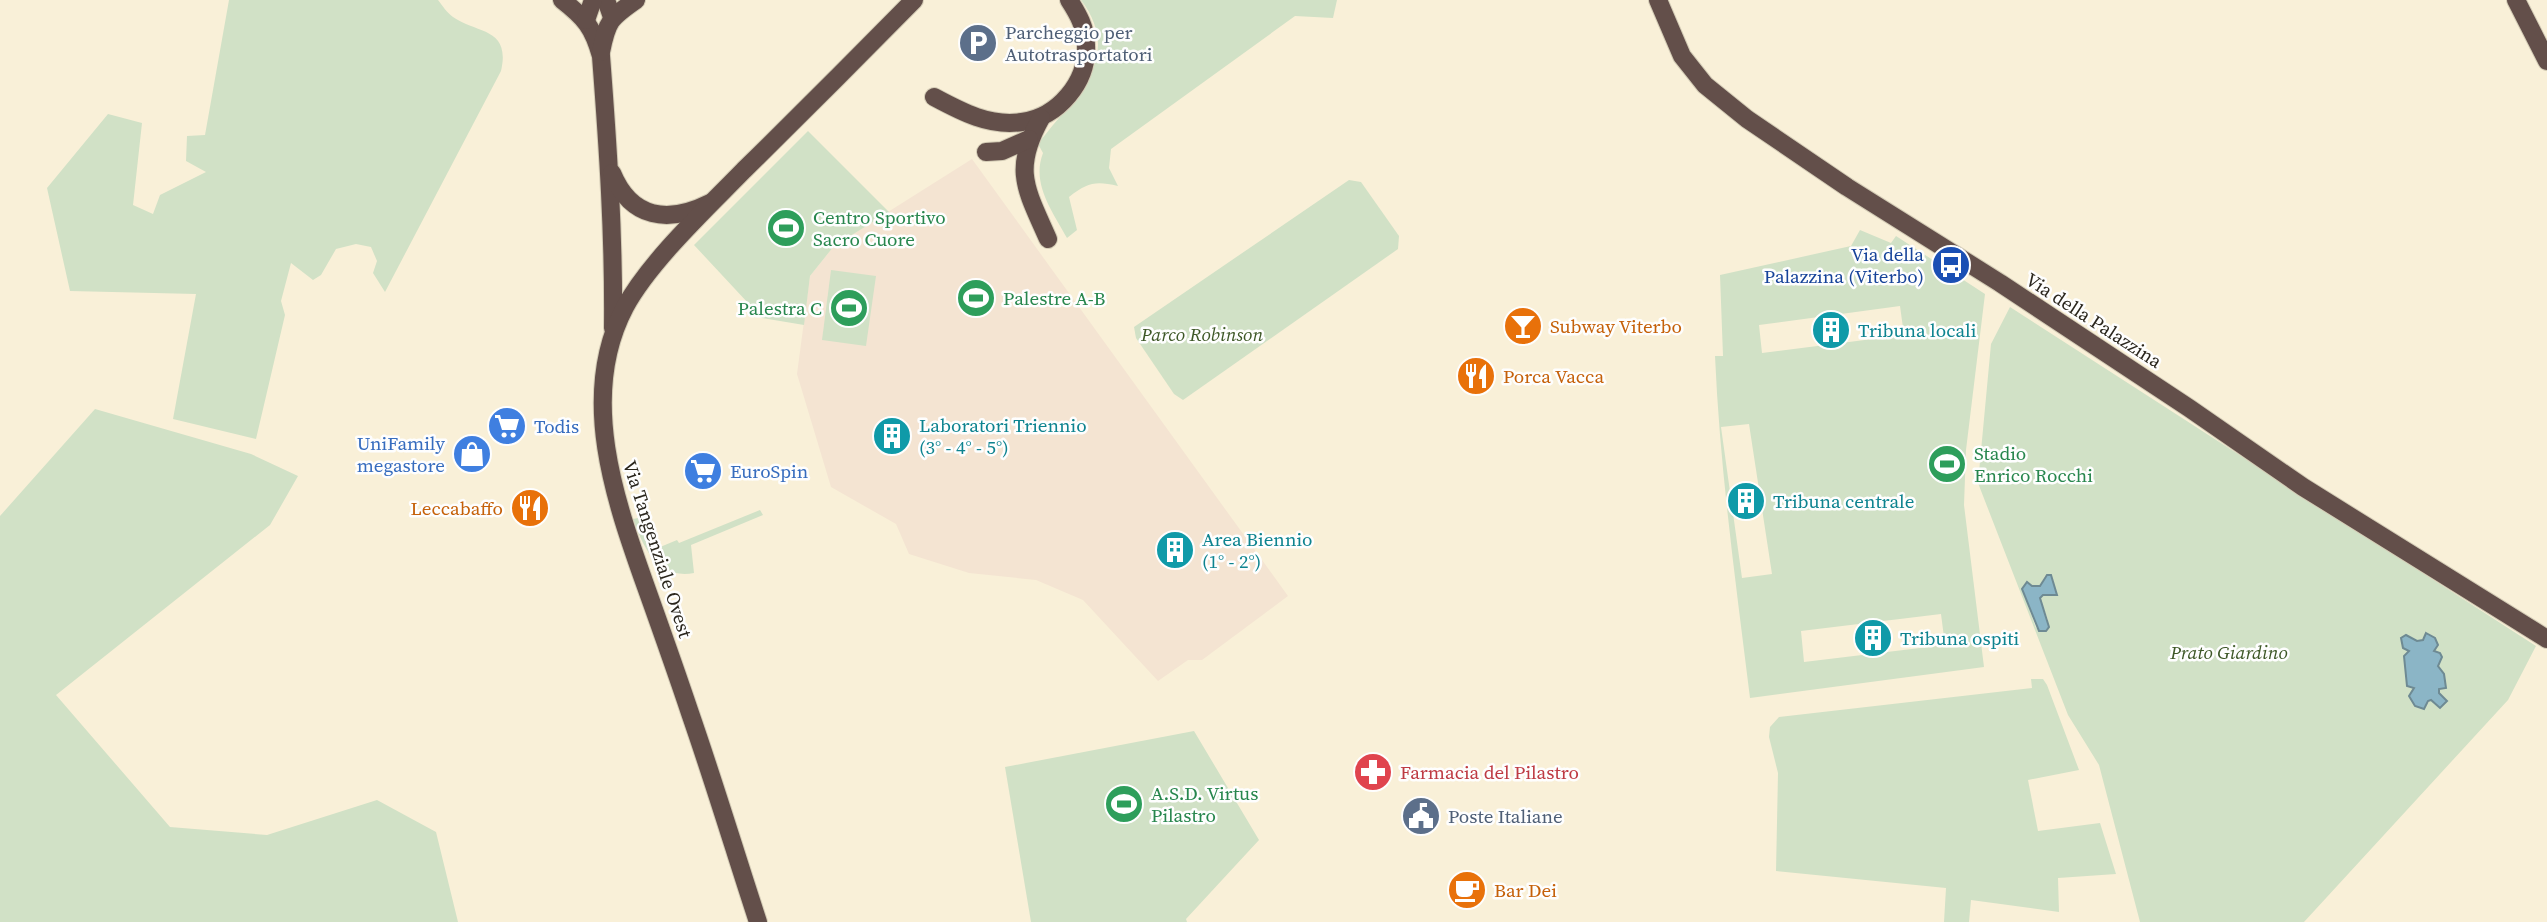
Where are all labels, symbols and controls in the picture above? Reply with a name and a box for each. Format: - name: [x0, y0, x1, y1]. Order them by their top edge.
- place label: Parcheggio per Autotrasportatori: [1005, 19, 1153, 67]
- parking icon: Parcheggio per Autotrasportatori: [957, 22, 999, 64]
- place label: Centro Sportivo Sacro Cuore: [813, 204, 946, 252]
- sports icon: Centro Sportivo Sacro Cuore: [765, 207, 807, 249]
- place label: Via della Palazzina (Viterbo): [1764, 241, 1924, 289]
- bus stop icon: Via della Palazzina (Viterbo): [1930, 244, 1972, 286]
- street label: Via della Palazzina: [2021, 266, 2167, 374]
- sports icon: Palestre A-B: [955, 277, 997, 319]
- place label: Palestre A-B: [1003, 285, 1106, 311]
- sports icon: Palestra C: [828, 287, 870, 329]
- place label: Palestra C: [737, 295, 822, 321]
- bar icon: Subway Viterbo: [1502, 305, 1544, 347]
- building icon: Tribuna locali: [1810, 309, 1852, 351]
- place label: Subway Viterbo: [1550, 313, 1682, 339]
- place label: Tribuna locali: [1858, 317, 1977, 343]
- park label: Parco Robinson: [1140, 321, 1263, 347]
- restaurant icon: Porca Vacca: [1455, 355, 1497, 397]
- place label: Porca Vacca: [1503, 363, 1604, 389]
- supermarket icon: Todis: [486, 405, 528, 447]
- place label: Laboratori Triennio (3° - 4° - 5°): [919, 412, 1087, 460]
- place label: Todis: [534, 413, 579, 439]
- building icon: Laboratori Triennio (3° - 4° - 5°): [871, 415, 913, 457]
- place label: UniFamily megastore: [357, 430, 445, 478]
- shop icon: UniFamily megastore: [451, 433, 493, 475]
- place label: Stadio Enrico Rocchi: [1974, 440, 2093, 488]
- sports icon: Stadio Enrico Rocchi: [1926, 443, 1968, 485]
- supermarket icon: EuroSpin: [682, 450, 724, 492]
- street label: Via Tangenziale Ovest: [617, 457, 699, 642]
- place label: EuroSpin: [730, 458, 808, 484]
- building icon: Tribuna centrale: [1725, 480, 1767, 522]
- restaurant icon: Leccabaffo: [509, 487, 551, 529]
- place label: Tribuna centrale: [1773, 488, 1914, 514]
- place label: Leccabaffo: [410, 495, 503, 521]
- place label: Area Biennio (1° - 2°): [1202, 526, 1313, 574]
- building icon: Area Biennio (1° - 2°): [1154, 529, 1196, 571]
- building icon: Tribuna ospiti: [1852, 617, 1894, 659]
- place label: Tribuna ospiti: [1900, 625, 2019, 651]
- park label: Prato Giardino: [2169, 639, 2288, 665]
- pharmacy icon: Farmacia del Pilastro: [1352, 751, 1394, 793]
- place label: Farmacia del Pilastro: [1400, 759, 1579, 785]
- place label: A.S.D. Virtus Pilastro: [1151, 780, 1258, 828]
- sports icon: A.S.D. Virtus Pilastro: [1103, 783, 1145, 825]
- public building icon: Poste Italiane: [1400, 795, 1442, 837]
- place label: Poste Italiane: [1448, 803, 1563, 829]
- cafe icon: Bar Dei: [1446, 869, 1488, 911]
- place label: Bar Dei: [1494, 877, 1557, 903]

